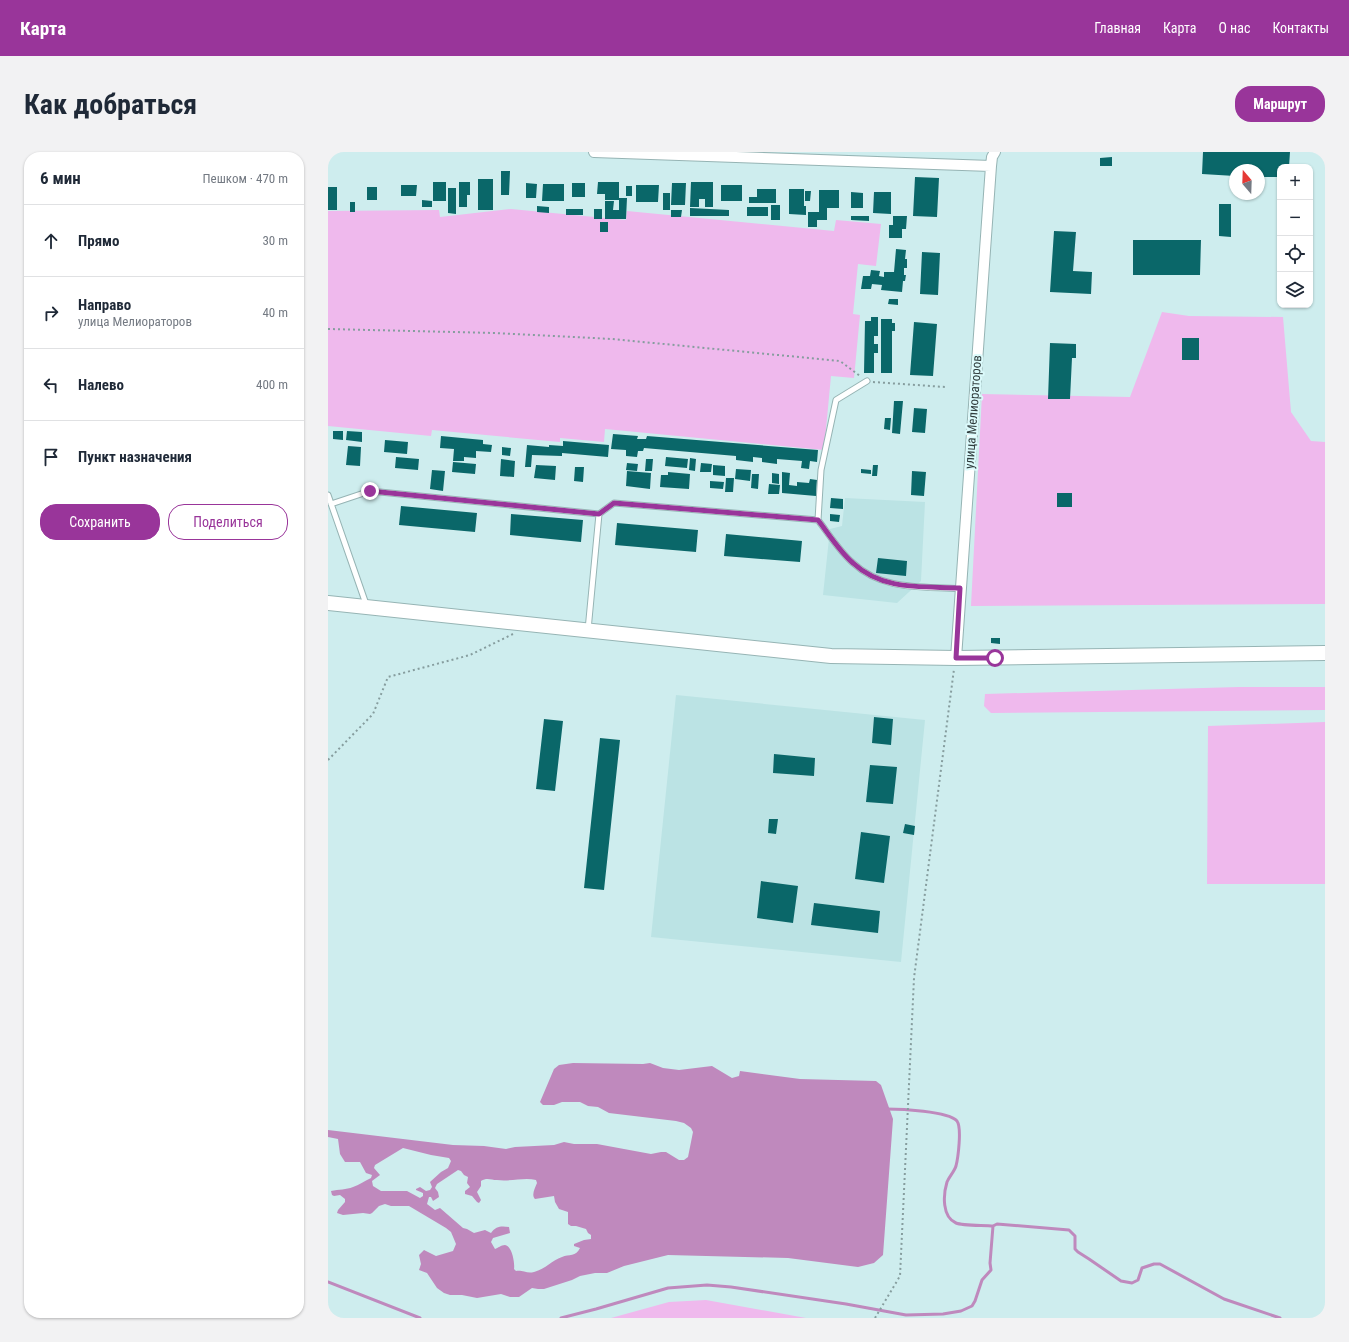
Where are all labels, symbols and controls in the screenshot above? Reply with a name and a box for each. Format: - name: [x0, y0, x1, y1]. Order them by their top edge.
- text: Карта: [20, 17, 66, 40]
- text: Главная: [1094, 20, 1141, 36]
- text: Карта: [1163, 20, 1196, 36]
- text: О нас: [1218, 20, 1250, 36]
- text: Контакты: [1272, 20, 1329, 36]
- button: Маршрут: [1235, 86, 1325, 122]
- text: Как добраться: [24, 88, 197, 121]
- north arrow: [1229, 164, 1265, 200]
- map controls: [1277, 164, 1313, 308]
- button: +: [1277, 164, 1313, 200]
- text: 6 мин: [40, 168, 81, 188]
- text: Пешком · 470 m: [202, 171, 288, 186]
- button: −: [1277, 200, 1313, 236]
- icon: ahead: [40, 230, 62, 252]
- text: Прямо: [78, 232, 119, 250]
- text: 30 m: [262, 233, 288, 248]
- button: locate: [1277, 236, 1313, 272]
- button: layers: [1277, 272, 1313, 308]
- text: Направо: [78, 296, 131, 314]
- icon: right: [40, 302, 62, 324]
- text: 40 m: [262, 305, 288, 320]
- text: улица Мелиораторов: [78, 314, 192, 329]
- street label: улица Мелиораторов: [962, 355, 984, 469]
- icon: left: [40, 374, 62, 396]
- text: Налево: [78, 376, 124, 394]
- text: 400 m: [256, 377, 288, 392]
- icon: arrive: [40, 446, 62, 468]
- text: Пункт назначения: [78, 448, 192, 466]
- route end: [361, 482, 379, 500]
- button: Сохранить: [40, 504, 160, 540]
- button: Поделиться: [168, 504, 288, 540]
- route start: [986, 649, 1004, 667]

